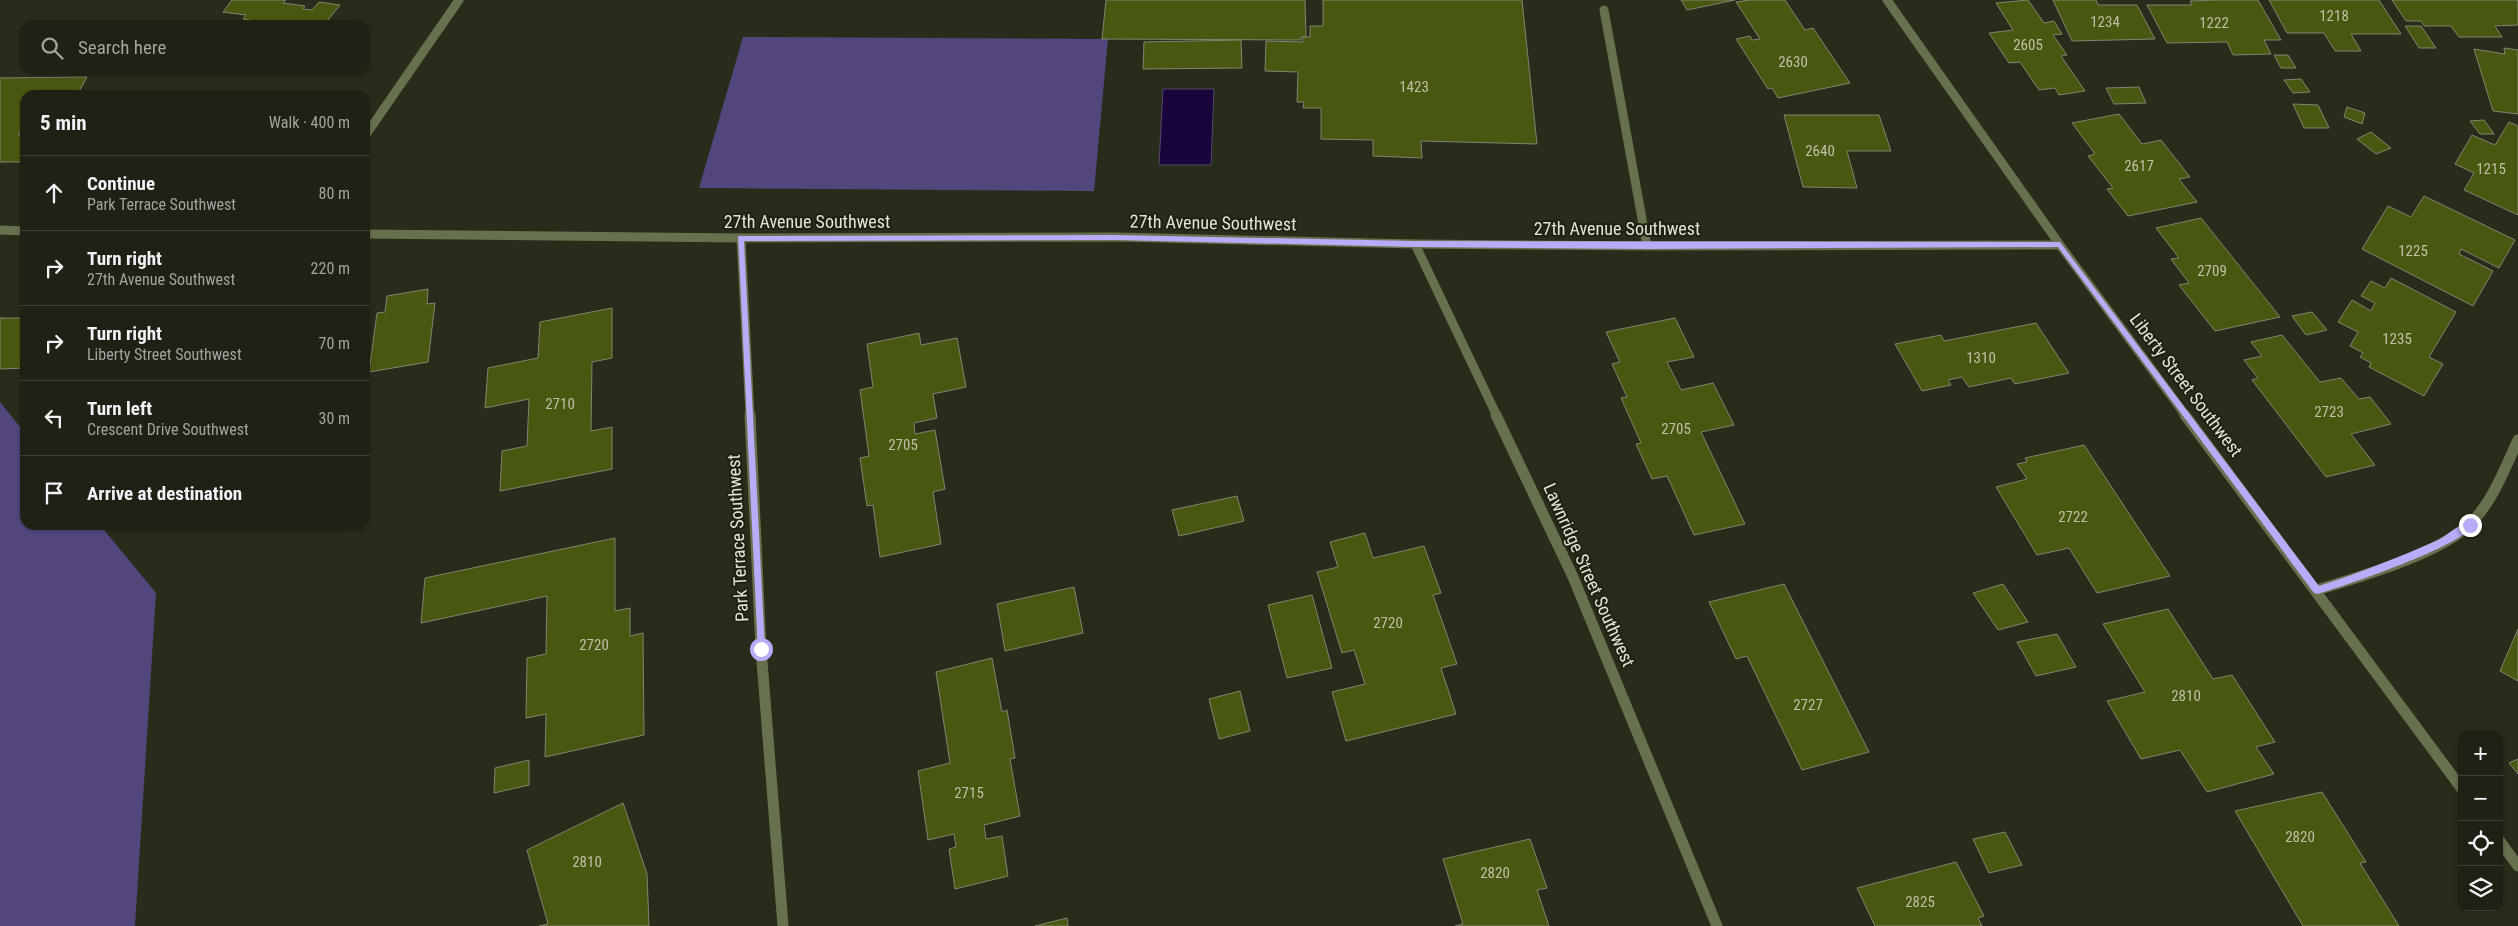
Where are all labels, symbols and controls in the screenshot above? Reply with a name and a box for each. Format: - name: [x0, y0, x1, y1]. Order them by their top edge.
- house number: 1218: [2319, 7, 2349, 25]
- house number: 1234: [2090, 13, 2120, 31]
- house number: 1222: [2199, 14, 2229, 32]
- search box: [20, 20, 370, 75]
- icon: search: [38, 34, 66, 62]
- text: Search here: [78, 36, 166, 59]
- house number: 2605: [2013, 36, 2043, 54]
- house number: 2630: [1778, 53, 1808, 71]
- house number: 1423: [1399, 78, 1429, 96]
- text: 5 min: [40, 111, 87, 135]
- text: Walk · 400 m: [269, 113, 350, 132]
- house number: 2640: [1805, 142, 1835, 160]
- house number: 2617: [2124, 157, 2154, 175]
- house number: 1215: [2476, 160, 2506, 178]
- text: Continue: [87, 172, 155, 195]
- icon: ahead: [40, 179, 68, 207]
- text: 80 m: [318, 184, 350, 203]
- text: Park Terrace Southwest: [87, 195, 236, 214]
- street label: 27th Avenue Southwest: [724, 211, 890, 232]
- street label: 27th Avenue Southwest: [1130, 211, 1296, 234]
- street label: 27th Avenue Southwest: [1534, 218, 1700, 239]
- house number: 1225: [2398, 242, 2428, 260]
- text: Turn right: [87, 247, 162, 270]
- icon: right: [40, 254, 68, 282]
- text: 220 m: [311, 259, 350, 278]
- house number: 2709: [2197, 262, 2227, 280]
- text: 27th Avenue Southwest: [87, 270, 235, 289]
- street label: Liberty Street Southwest: [2126, 309, 2247, 460]
- text: Turn right: [87, 322, 162, 345]
- icon: right: [40, 329, 68, 357]
- house number: 1235: [2382, 330, 2412, 348]
- text: 70 m: [318, 334, 350, 353]
- text: Liberty Street Southwest: [87, 345, 242, 364]
- house number: 1310: [1966, 349, 1996, 367]
- house number: 2710: [545, 395, 575, 413]
- text: Turn left: [87, 397, 152, 420]
- house number: 2723: [2314, 403, 2344, 421]
- icon: left: [40, 404, 68, 432]
- text: 30 m: [318, 409, 350, 428]
- text: Crescent Drive Southwest: [87, 420, 249, 439]
- house number: 2705: [1661, 420, 1691, 438]
- house number: 2705: [888, 436, 918, 454]
- street label: Park Terrace Southwest: [723, 454, 752, 622]
- icon: arrive: [40, 479, 68, 507]
- street label: Lawnridge Street Southwest: [1539, 480, 1639, 670]
- text: Arrive at destination: [87, 482, 242, 505]
- house number: 2722: [2058, 508, 2088, 526]
- route end: [2459, 514, 2482, 537]
- house number: 2720: [1373, 614, 1403, 632]
- house number: 2720: [579, 636, 609, 654]
- route start: [750, 638, 773, 661]
- house number: 2810: [2171, 687, 2201, 705]
- house number: 2727: [1793, 696, 1823, 714]
- map controls: [2458, 731, 2503, 911]
- button: +: [2458, 731, 2503, 776]
- button: −: [2458, 776, 2503, 821]
- house number: 2715: [954, 784, 984, 802]
- button: locate: [2458, 821, 2503, 866]
- house number: 2820: [2285, 828, 2315, 846]
- house number: 2810: [572, 853, 602, 871]
- house number: 2820: [1480, 864, 1510, 882]
- button: layers: [2458, 866, 2503, 911]
- house number: 2825: [1905, 893, 1935, 911]

